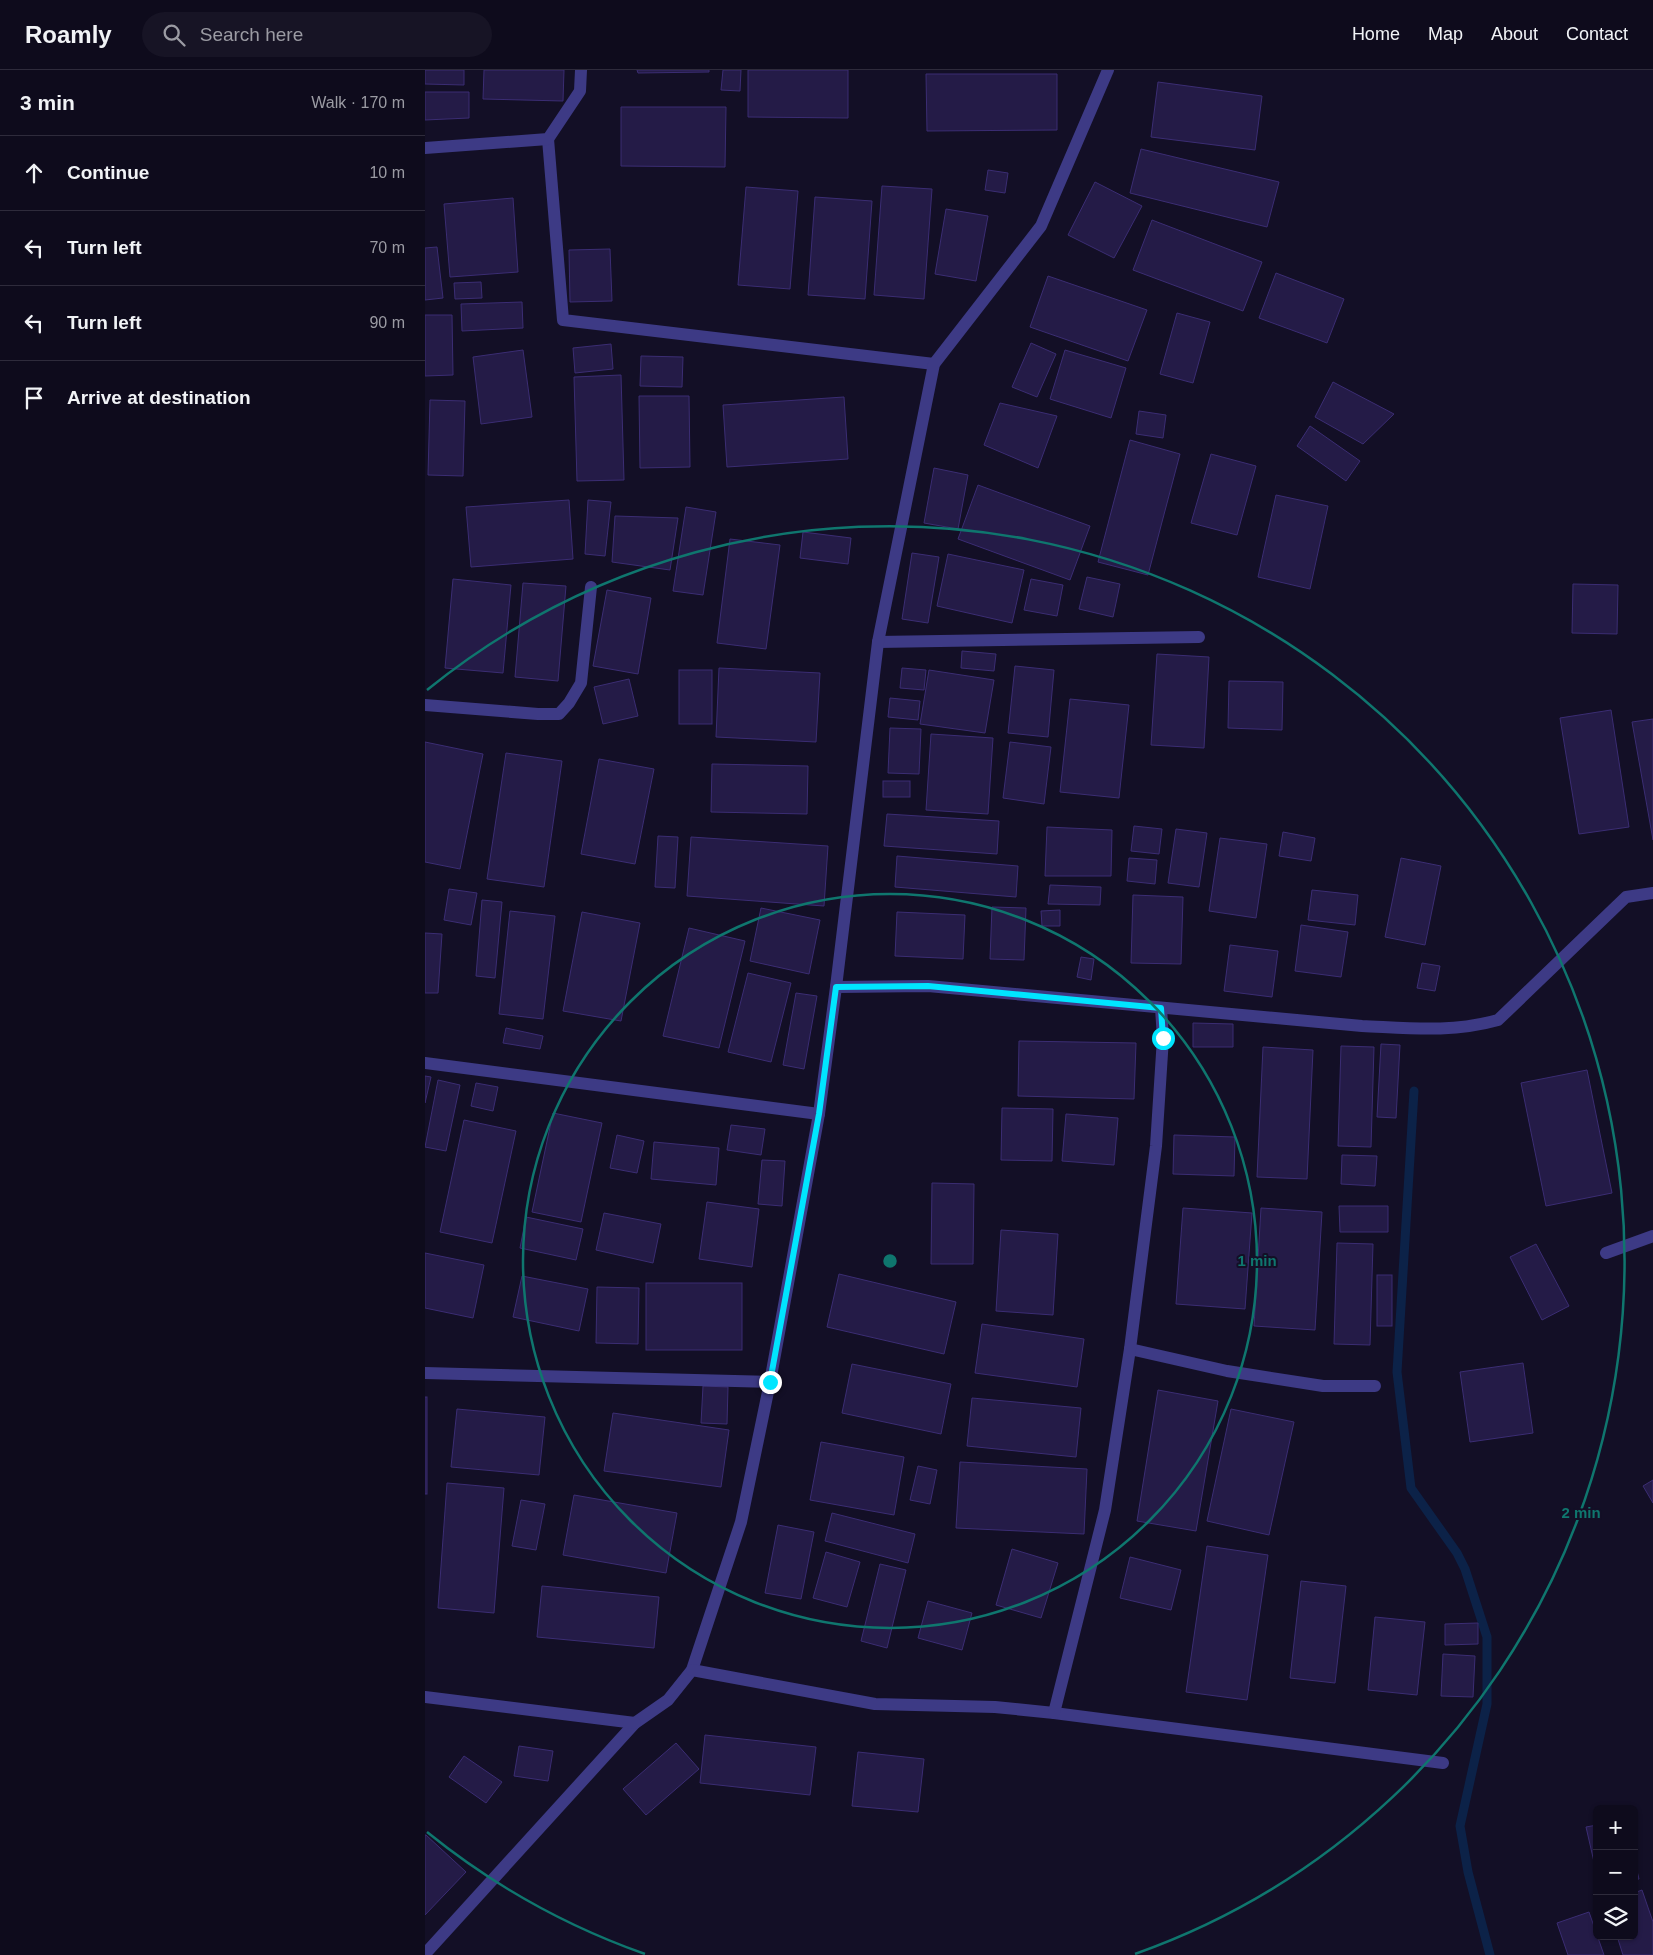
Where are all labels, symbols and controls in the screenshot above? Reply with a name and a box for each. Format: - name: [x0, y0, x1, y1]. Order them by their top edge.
- search box: [142, 12, 492, 57]
- text: Roamly: [25, 21, 112, 48]
- icon: search: [160, 21, 188, 49]
- text: Search here: [200, 24, 303, 45]
- text: Home: [1352, 24, 1400, 44]
- text: Map: [1428, 24, 1463, 44]
- text: About: [1491, 24, 1538, 44]
- text: Contact: [1566, 24, 1628, 44]
- text: 3 min: [20, 91, 75, 114]
- text: Walk · 170 m: [311, 94, 405, 111]
- icon: ahead: [20, 159, 48, 187]
- text: Continue: [67, 162, 149, 183]
- text: 10 m: [369, 164, 405, 181]
- icon: left: [20, 234, 48, 262]
- text: Turn left: [67, 237, 142, 258]
- text: 70 m: [369, 239, 405, 256]
- icon: left: [20, 309, 48, 337]
- text: Turn left: [67, 312, 142, 333]
- text: 90 m: [369, 314, 405, 331]
- icon: arrive: [20, 384, 48, 412]
- text: Arrive at destination: [67, 387, 251, 408]
- route start: [1152, 1027, 1175, 1050]
- centre of rings: [881, 1252, 899, 1270]
- text: 1 min: [1237, 1252, 1277, 1269]
- route end: [759, 1371, 782, 1394]
- text: 2 min: [1561, 1504, 1601, 1521]
- map controls: [1593, 1805, 1638, 1940]
- button: +: [1593, 1805, 1638, 1850]
- button: −: [1593, 1850, 1638, 1895]
- button: layers: [1593, 1895, 1638, 1940]

